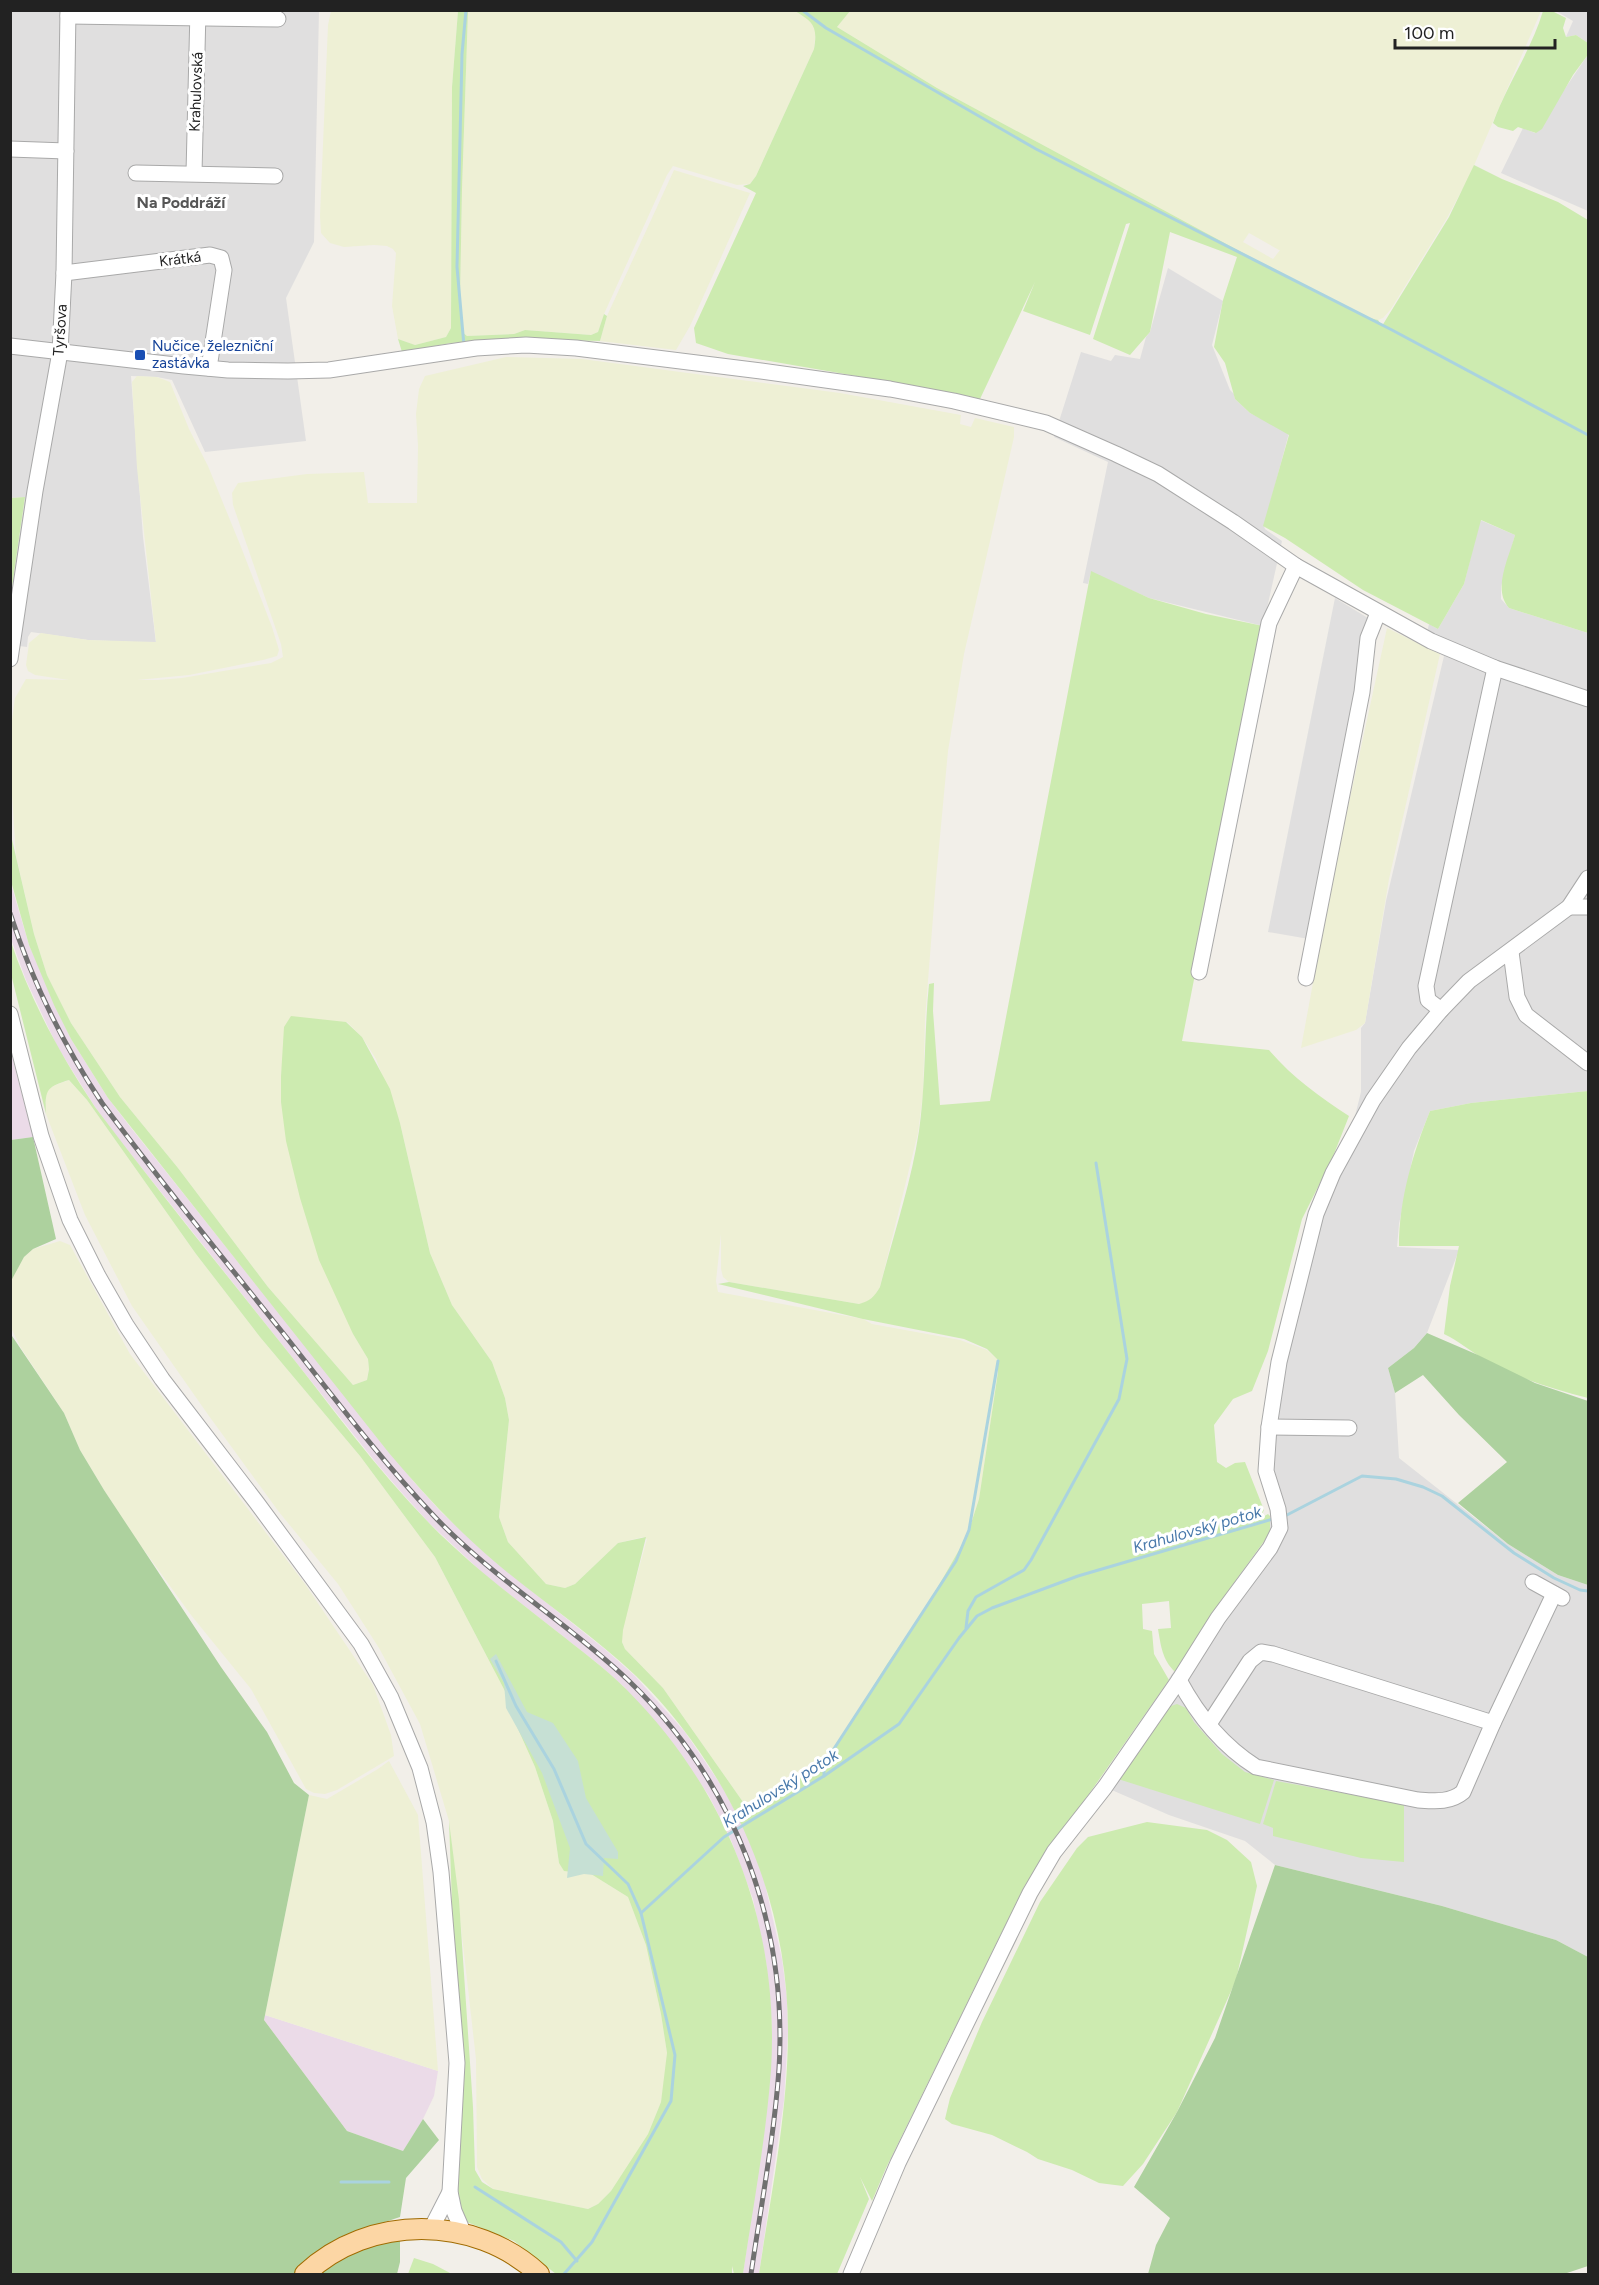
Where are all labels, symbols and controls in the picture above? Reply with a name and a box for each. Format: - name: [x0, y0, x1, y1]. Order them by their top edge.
- scale bar: [1395, 12, 1556, 50]
- text: 100 m: [1404, 22, 1454, 44]
- street label: Krahulovská: [186, 52, 206, 132]
- district label: Na Poddráží: [137, 193, 226, 212]
- street label: Krátká: [158, 247, 202, 271]
- street label: Tyršova: [49, 303, 71, 357]
- place label: Nučice, železniční zastávka: [152, 337, 275, 372]
- marker: Nučice, železniční zastávka: [133, 348, 147, 362]
- water label: Krahulovský potok: [1131, 1502, 1265, 1557]
- water label: Krahulovský potok: [719, 1744, 843, 1832]

